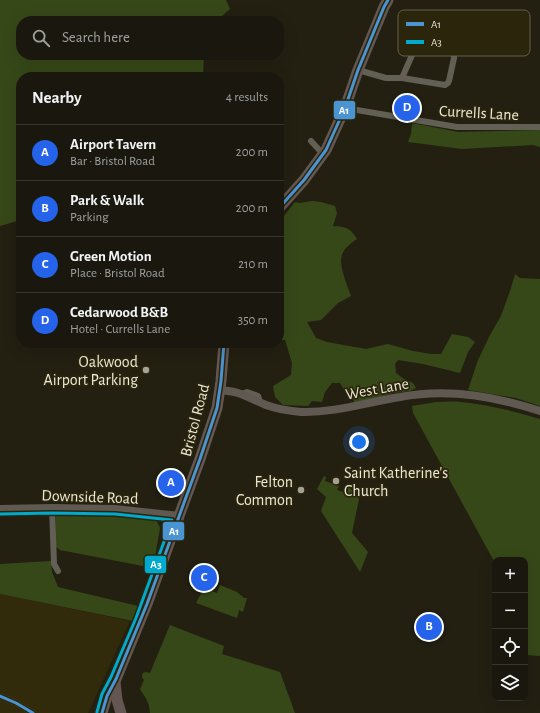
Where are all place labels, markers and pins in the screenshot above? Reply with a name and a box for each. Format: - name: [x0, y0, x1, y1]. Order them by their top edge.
- pin: D: [394, 93, 420, 123]
- place label: Oakwood Airport Parking: [43, 354, 138, 388]
- marker: Oakwood Airport Parking: [141, 365, 151, 375]
- place label: Saint Katherine's Church: [344, 465, 448, 499]
- pin: A: [158, 468, 184, 498]
- place label: Felton Common: [236, 474, 293, 508]
- marker: Saint Katherine's Church: [331, 476, 341, 486]
- marker: Felton Common: [296, 485, 306, 495]
- pin: C: [191, 563, 217, 593]
- pin: B: [416, 612, 442, 642]

